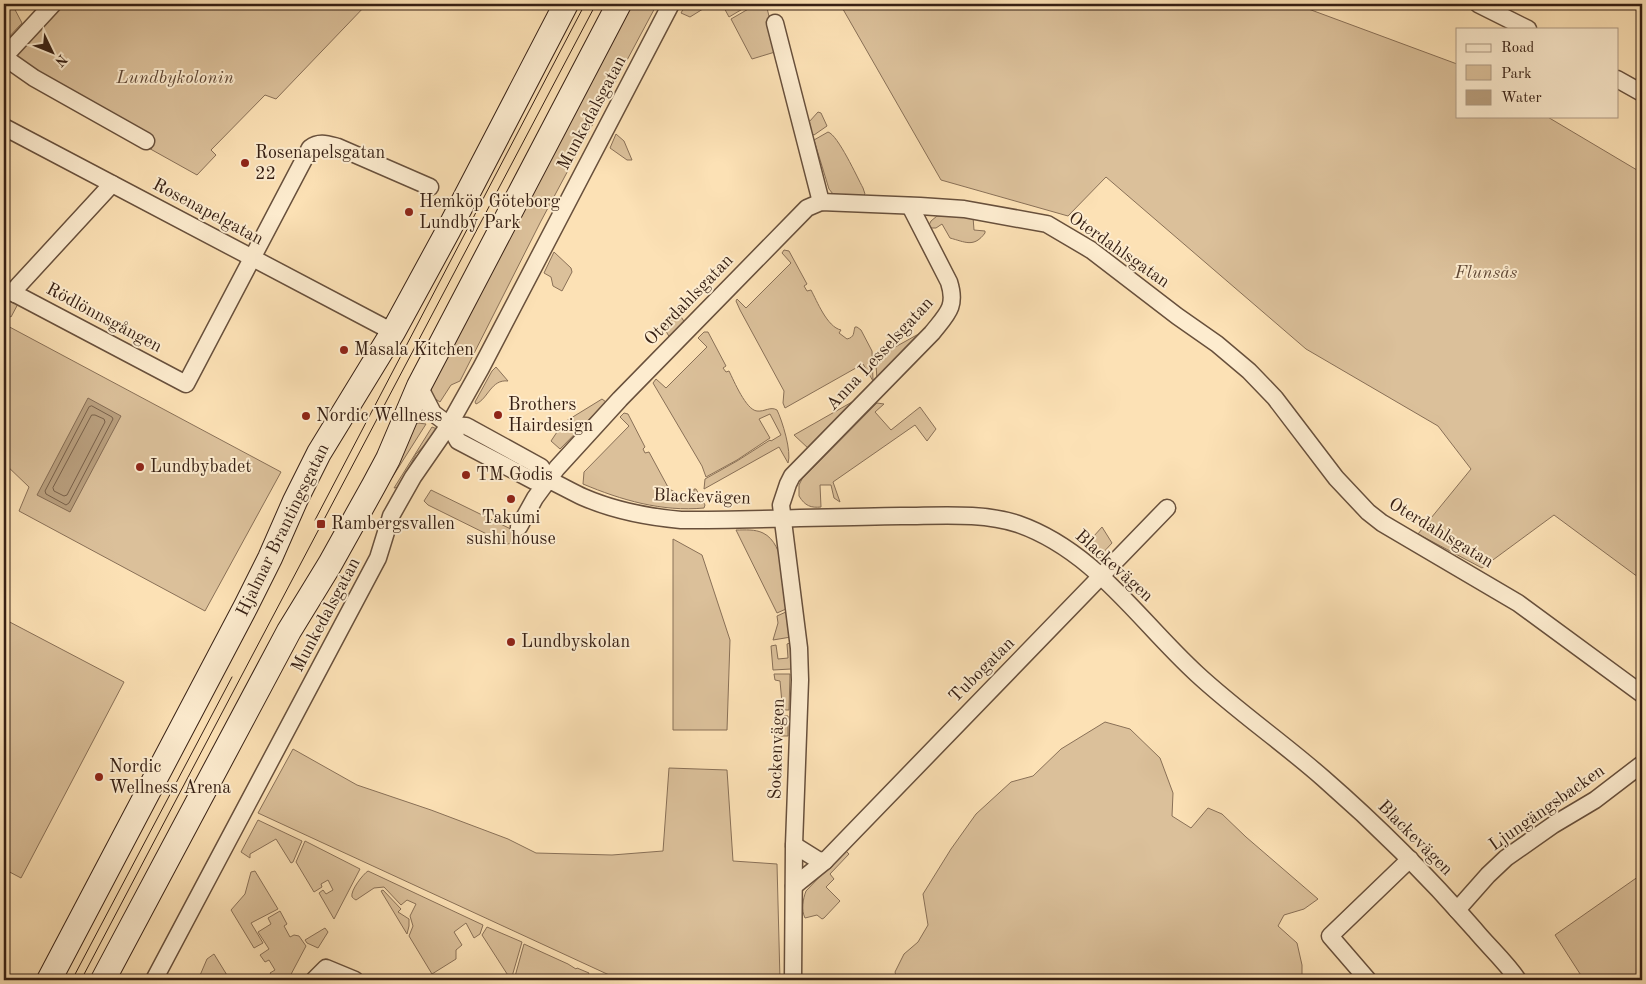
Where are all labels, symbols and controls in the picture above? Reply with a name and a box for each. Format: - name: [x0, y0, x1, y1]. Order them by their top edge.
- north arrow: [28, 28, 78, 78]
- legend: [1456, 28, 1618, 118]
- text: Road: [1501, 41, 1535, 56]
- text: N: [52, 51, 70, 69]
- street label: Munkedalsgatan: [554, 53, 630, 173]
- text: Park: [1501, 67, 1532, 82]
- park label: Lundbykolonin: [115, 69, 234, 87]
- text: Water: [1501, 91, 1542, 106]
- place label: Rosenapelsgatan 22: [255, 144, 386, 183]
- marker: Rosenapelsgatan 22: [239, 157, 251, 169]
- street label: Rosenapelgatan: [150, 175, 267, 249]
- place label: Hemköp Göteborg Lundby Park: [419, 193, 560, 232]
- marker: Hemköp Göteborg Lundby Park: [403, 206, 415, 218]
- street label: Oterdahlsgatan: [1065, 209, 1173, 292]
- street label: Oterdahlsgatan: [641, 251, 737, 349]
- park label: Flunsås: [1454, 264, 1518, 282]
- street label: Rödlönnsgången: [43, 280, 165, 356]
- street label: Anna Lesselsgatan: [823, 294, 937, 414]
- place label: Masala Kitchen: [354, 341, 474, 359]
- marker: Masala Kitchen: [338, 344, 350, 356]
- place label: Brothers Hairdesign: [508, 396, 593, 435]
- place label: Nordic Wellness: [316, 407, 443, 425]
- marker: Brothers Hairdesign: [492, 409, 504, 421]
- marker: Nordic Wellness: [300, 410, 312, 422]
- street label: Hjalmar Brantingsgatan: [233, 441, 333, 619]
- place label: Lundbybadet: [150, 458, 252, 476]
- marker: Lundbybadet: [134, 461, 146, 473]
- place label: TM Godis: [476, 466, 553, 484]
- marker: TM Godis: [460, 469, 472, 481]
- street label: Blackevägen: [653, 486, 751, 508]
- marker: Takumi sushi house: [505, 493, 517, 505]
- street label: Oterdahlsgatan: [1385, 495, 1497, 571]
- place label: Takumi sushi house: [466, 509, 556, 548]
- place label: Rambergsvallen: [331, 515, 455, 533]
- marker: Rambergsvallen: [315, 518, 327, 530]
- street label: Blackevägen: [1072, 527, 1157, 606]
- street label: Munkedalsgatan: [288, 555, 364, 675]
- place label: Lundbyskolan: [521, 633, 630, 651]
- street label: Tubogatan: [946, 634, 1018, 706]
- marker: Lundbyskolan: [505, 636, 517, 648]
- street label: Sockenvägen: [766, 698, 788, 800]
- place label: Nordic Wellness Arena: [109, 758, 231, 797]
- street label: Ljungängsbacken: [1486, 761, 1608, 854]
- marker: Nordic Wellness Arena: [93, 771, 105, 783]
- street label: Blackevägen: [1374, 797, 1456, 879]

